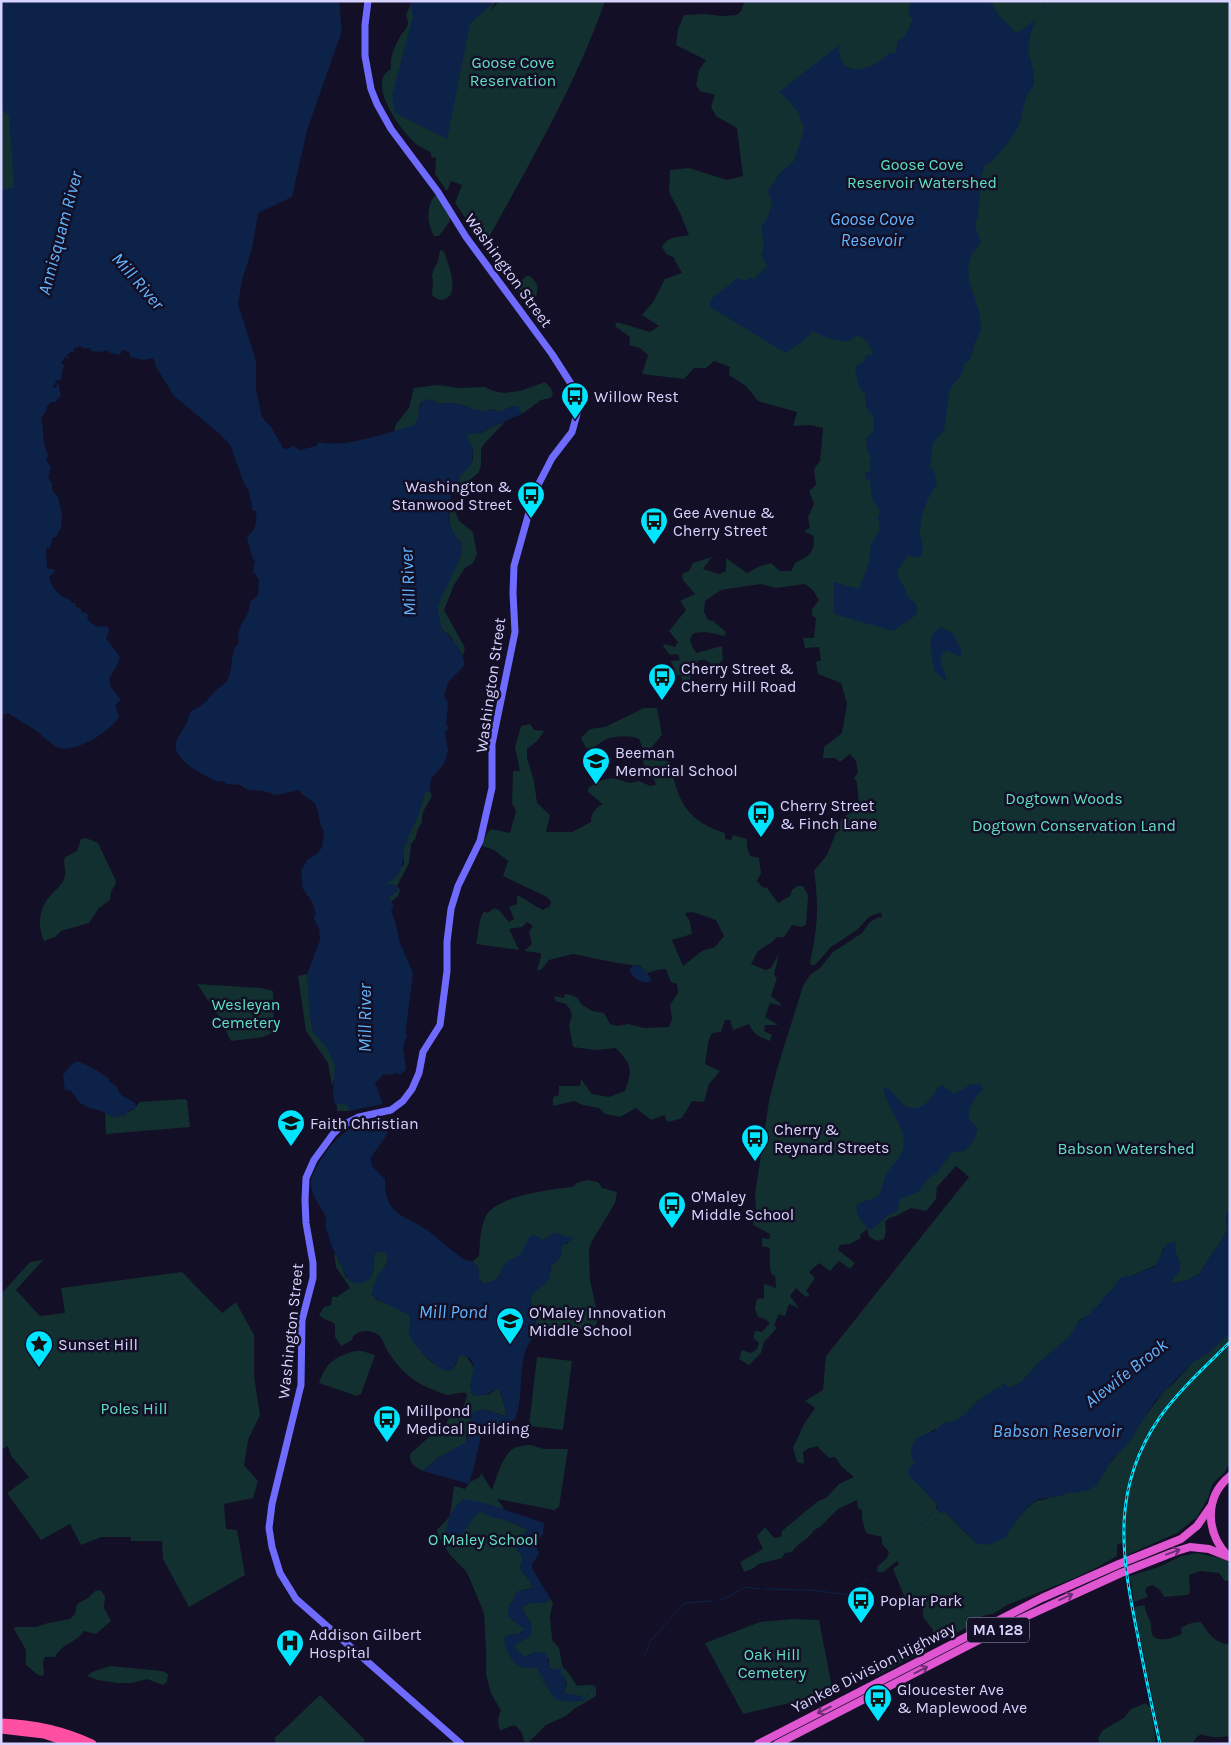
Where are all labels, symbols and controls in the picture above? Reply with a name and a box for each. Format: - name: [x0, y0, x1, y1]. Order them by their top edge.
- park label: Goose Cove Reservation: [470, 53, 556, 90]
- park label: Goose Cove Reservoir Watershed: [847, 155, 997, 192]
- water label: Annisquam River: [33, 168, 87, 297]
- water label: Goose Cove Resevoir: [830, 208, 914, 251]
- street label: Washington Street: [461, 210, 556, 331]
- water label: Mill River: [107, 248, 169, 315]
- bus stop icon: Willow Rest: [560, 381, 590, 420]
- place label: Willow Rest: [594, 387, 679, 406]
- place label: Washington & Stanwood Street: [392, 477, 512, 514]
- bus stop icon: Washington & Stanwood Street: [516, 480, 546, 519]
- place label: Gee Avenue & Cherry Street: [673, 503, 775, 540]
- bus stop icon: Gee Avenue & Cherry Street: [639, 506, 669, 545]
- water label: Mill River: [395, 546, 421, 617]
- street label: Washington Street: [472, 616, 509, 754]
- place label: Cherry Street & Cherry Hill Road: [681, 659, 797, 696]
- bus stop icon: Cherry Street & Cherry Hill Road: [647, 662, 677, 701]
- place label: Beeman Memorial School: [615, 743, 738, 780]
- school or university icon: Beeman Memorial School: [581, 746, 611, 785]
- park label: Dogtown Woods: [1005, 789, 1123, 808]
- place label: Cherry Street & Finch Lane: [780, 796, 877, 833]
- bus stop icon: Cherry Street & Finch Lane: [746, 799, 776, 838]
- park label: Dogtown Conservation Land: [972, 816, 1176, 835]
- water label: Mill River: [354, 983, 376, 1052]
- park label: Wesleyan Cemetery: [211, 995, 281, 1032]
- school or university icon: Faith Christian: [276, 1108, 306, 1147]
- place label: Faith Christian: [310, 1114, 419, 1133]
- place label: Cherry & Reynard Streets: [774, 1120, 889, 1157]
- bus stop icon: Cherry & Reynard Streets: [740, 1123, 770, 1162]
- park label: Babson Watershed: [1057, 1139, 1195, 1158]
- place label: O'Maley Middle School: [691, 1187, 794, 1224]
- bus stop icon: O'Maley Middle School: [657, 1190, 687, 1229]
- street label: Washington Street: [274, 1262, 307, 1400]
- water label: Mill Pond: [419, 1301, 488, 1323]
- place label: O'Maley Innovation Middle School: [529, 1303, 666, 1340]
- school or university icon: O'Maley Innovation Middle School: [495, 1306, 525, 1345]
- place icon: Sunset Hill: [24, 1329, 54, 1368]
- water label: Alewife Brook: [1080, 1333, 1173, 1412]
- place label: Sunset Hill: [58, 1335, 138, 1354]
- park label: Poles Hill: [101, 1399, 167, 1418]
- place label: Millpond Medical Building: [406, 1401, 529, 1438]
- bus stop icon: Millpond Medical Building: [372, 1404, 402, 1443]
- water label: Babson Reservoir: [993, 1420, 1122, 1442]
- park label: O Maley School: [428, 1530, 538, 1549]
- one-way arrow: [1165, 1547, 1180, 1556]
- bus stop icon: Poplar Park: [846, 1585, 876, 1624]
- place label: Poplar Park: [880, 1591, 962, 1610]
- one-way arrow: [1058, 1592, 1073, 1602]
- street label: Yankee Division Highway: [788, 1618, 959, 1717]
- road number: MA 128: [967, 1618, 1029, 1642]
- place label: Addison Gilbert Hospital: [309, 1625, 422, 1662]
- hospital icon: Addison Gilbert Hospital: [275, 1628, 305, 1667]
- park label: Oak Hill Cemetery: [738, 1645, 807, 1682]
- one-way arrow: [913, 1665, 928, 1675]
- place label: Gloucester Ave & Maplewood Ave: [897, 1680, 1027, 1717]
- bus stop icon: Gloucester Ave & Maplewood Ave: [863, 1683, 893, 1722]
- one-way arrow: [816, 1705, 831, 1715]

